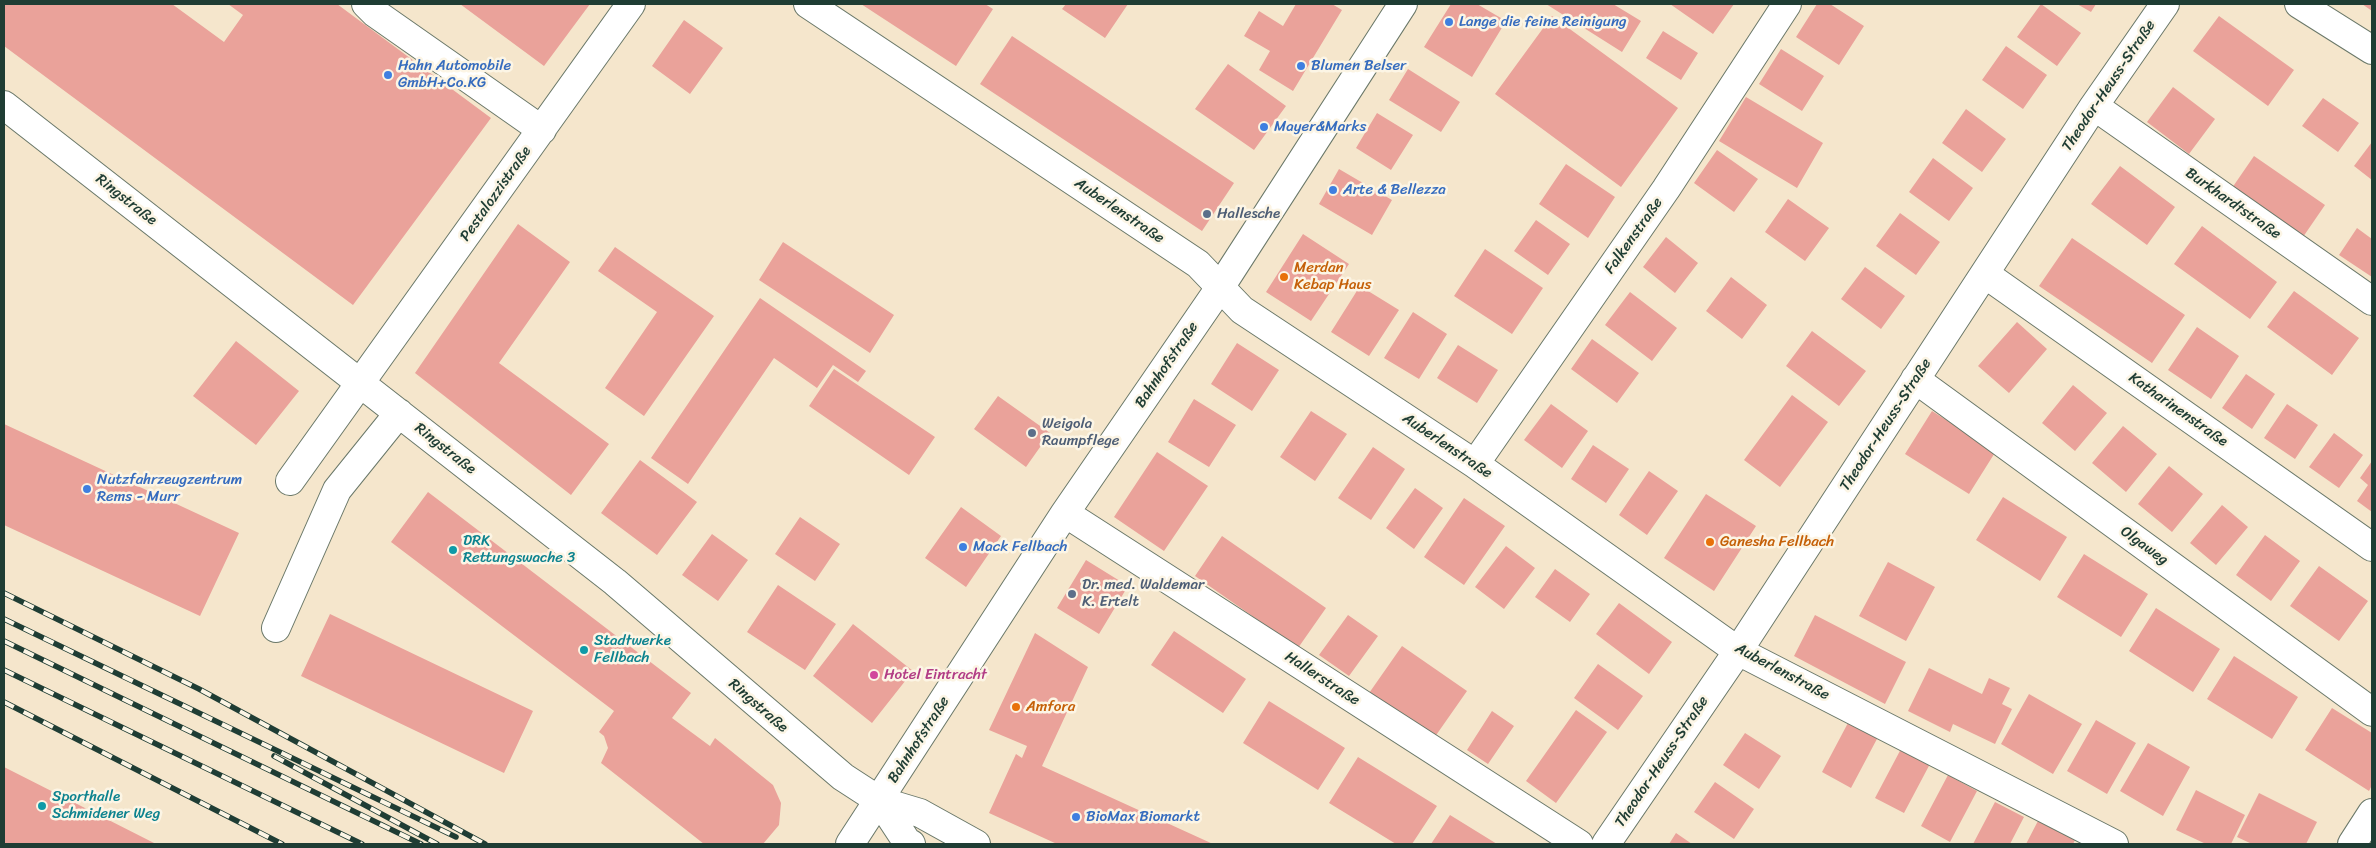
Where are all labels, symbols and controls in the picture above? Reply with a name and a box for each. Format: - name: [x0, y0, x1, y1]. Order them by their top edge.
- place label: Lange die feine Reinigung: [1459, 13, 1627, 31]
- marker: Lange die feine Reinigung: [1443, 16, 1455, 28]
- street label: Theodor-Heuss-Straße: [2058, 17, 2160, 155]
- place label: Hahn Automobile GmbH+Co.KG: [398, 57, 511, 92]
- place label: Blumen Belser: [1311, 57, 1406, 75]
- marker: Blumen Belser: [1295, 60, 1307, 72]
- marker: Hahn Automobile GmbH+Co.KG: [382, 69, 394, 81]
- place label: Mayer&Marks: [1274, 118, 1366, 136]
- marker: Mayer&Marks: [1258, 121, 1270, 133]
- street label: Pestalozzistraße: [457, 143, 535, 245]
- street label: Burkhardtstraße: [2182, 164, 2284, 244]
- street label: Ringstraße: [92, 170, 160, 230]
- street label: Auberlenstraße: [1071, 174, 1167, 248]
- place label: Arte & Bellezza: [1343, 181, 1446, 199]
- marker: Arte & Bellezza: [1327, 184, 1339, 196]
- street label: Falkenstraße: [1601, 194, 1667, 278]
- place label: Hallesche: [1217, 205, 1280, 223]
- marker: Hallesche: [1201, 208, 1213, 220]
- place label: Merdan Kebap Haus: [1294, 259, 1372, 294]
- marker: Merdan Kebap Haus: [1278, 271, 1290, 283]
- street label: Bahnhofstraße: [1132, 319, 1202, 411]
- street label: Theodor-Heuss-Straße: [1836, 355, 1936, 495]
- street label: Katharinenstraße: [2125, 369, 2231, 451]
- street label: Auberlenstraße: [1399, 409, 1495, 483]
- place label: Weigola Raumpflege: [1042, 415, 1119, 450]
- street label: Ringstraße: [411, 419, 479, 479]
- marker: Weigola Raumpflege: [1026, 427, 1038, 439]
- place label: Nutzfahrzeugzentrum Rems - Murr: [97, 471, 242, 506]
- marker: Nutzfahrzeugzentrum Rems - Murr: [81, 483, 93, 495]
- street label: Olgaweg: [2117, 523, 2171, 569]
- place label: DRK Rettungswache 3: [463, 532, 575, 567]
- place label: Ganesha Fellbach: [1720, 533, 1834, 551]
- marker: Ganesha Fellbach: [1704, 536, 1716, 548]
- place label: Mack Fellbach: [973, 538, 1067, 556]
- marker: Mack Fellbach: [957, 541, 969, 553]
- marker: DRK Rettungswache 3: [447, 544, 459, 556]
- place label: Dr. med. Waldemar K. Ertelt: [1082, 576, 1204, 611]
- marker: Dr. med. Waldemar K. Ertelt: [1066, 588, 1078, 600]
- place label: Stadtwerke Fellbach: [594, 632, 671, 667]
- street label: Auberlenstraße: [1732, 640, 1832, 704]
- marker: Stadtwerke Fellbach: [578, 644, 590, 656]
- street label: Hallerstraße: [1281, 648, 1363, 710]
- place label: Hotel Eintracht: [884, 666, 987, 684]
- marker: Hotel Eintracht: [868, 669, 880, 681]
- street label: Ringstraße: [725, 675, 791, 737]
- street label: Bahnhofstraße: [884, 693, 954, 787]
- street label: Theodor-Heuss-Straße: [1611, 693, 1713, 831]
- place label: Amfora: [1026, 698, 1075, 716]
- marker: Amfora: [1010, 701, 1022, 713]
- place label: Sporthalle Schmidener Weg: [52, 788, 160, 823]
- marker: Sporthalle Schmidener Weg: [36, 800, 48, 812]
- place label: BioMax Biomarkt: [1086, 808, 1200, 826]
- marker: BioMax Biomarkt: [1070, 811, 1082, 823]

